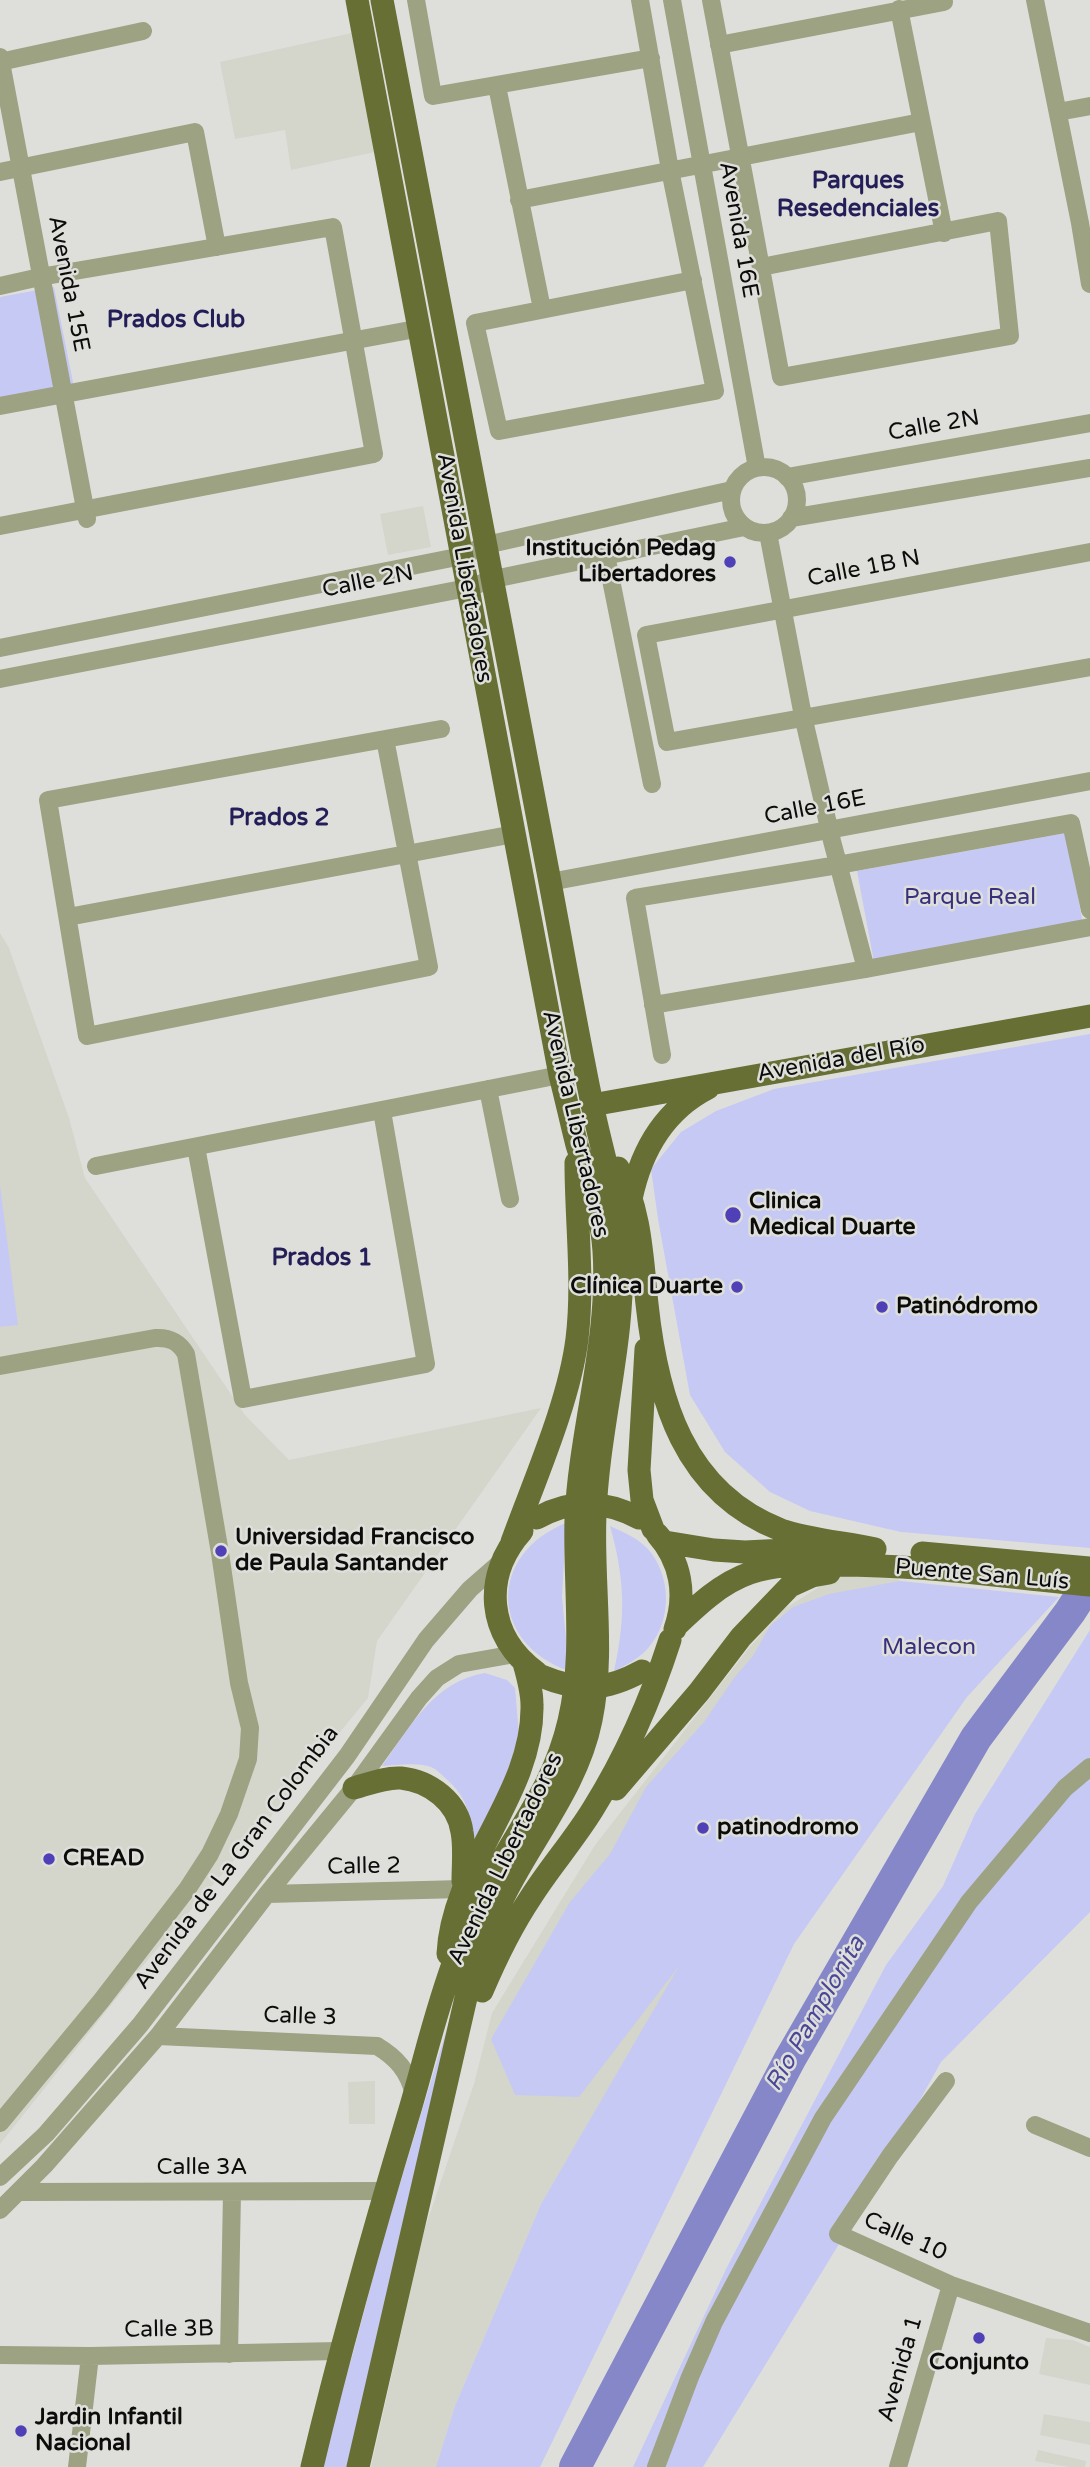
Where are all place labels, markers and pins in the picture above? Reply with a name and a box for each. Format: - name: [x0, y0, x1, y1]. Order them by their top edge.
- place label: Institución Pedag Libertadores: [525, 535, 716, 589]
- marker: Institución Pedag Libertadores: [722, 554, 738, 570]
- place label: Clinica Medical Duarte: [749, 1188, 916, 1242]
- marker: Clinica Medical Duarte: [723, 1205, 743, 1225]
- place label: Clínica Duarte: [570, 1273, 723, 1301]
- marker: Clínica Duarte: [729, 1279, 745, 1295]
- place label: Patinódromo: [896, 1293, 1038, 1321]
- marker: Patinódromo: [874, 1299, 890, 1315]
- place label: Universidad Francisco de Paula Santander: [235, 1524, 475, 1578]
- marker: Universidad Francisco de Paula Santander: [213, 1543, 229, 1559]
- place label: patinodromo: [717, 1814, 859, 1842]
- marker: patinodromo: [695, 1820, 711, 1836]
- place label: CREAD: [63, 1845, 144, 1873]
- marker: CREAD: [41, 1851, 57, 1867]
- marker: Conjunto: [971, 2330, 987, 2346]
- place label: Conjunto: [929, 2349, 1029, 2377]
- place label: Jardin Infantil Nacional: [35, 2404, 183, 2458]
- marker: Jardin Infantil Nacional: [13, 2423, 29, 2439]

